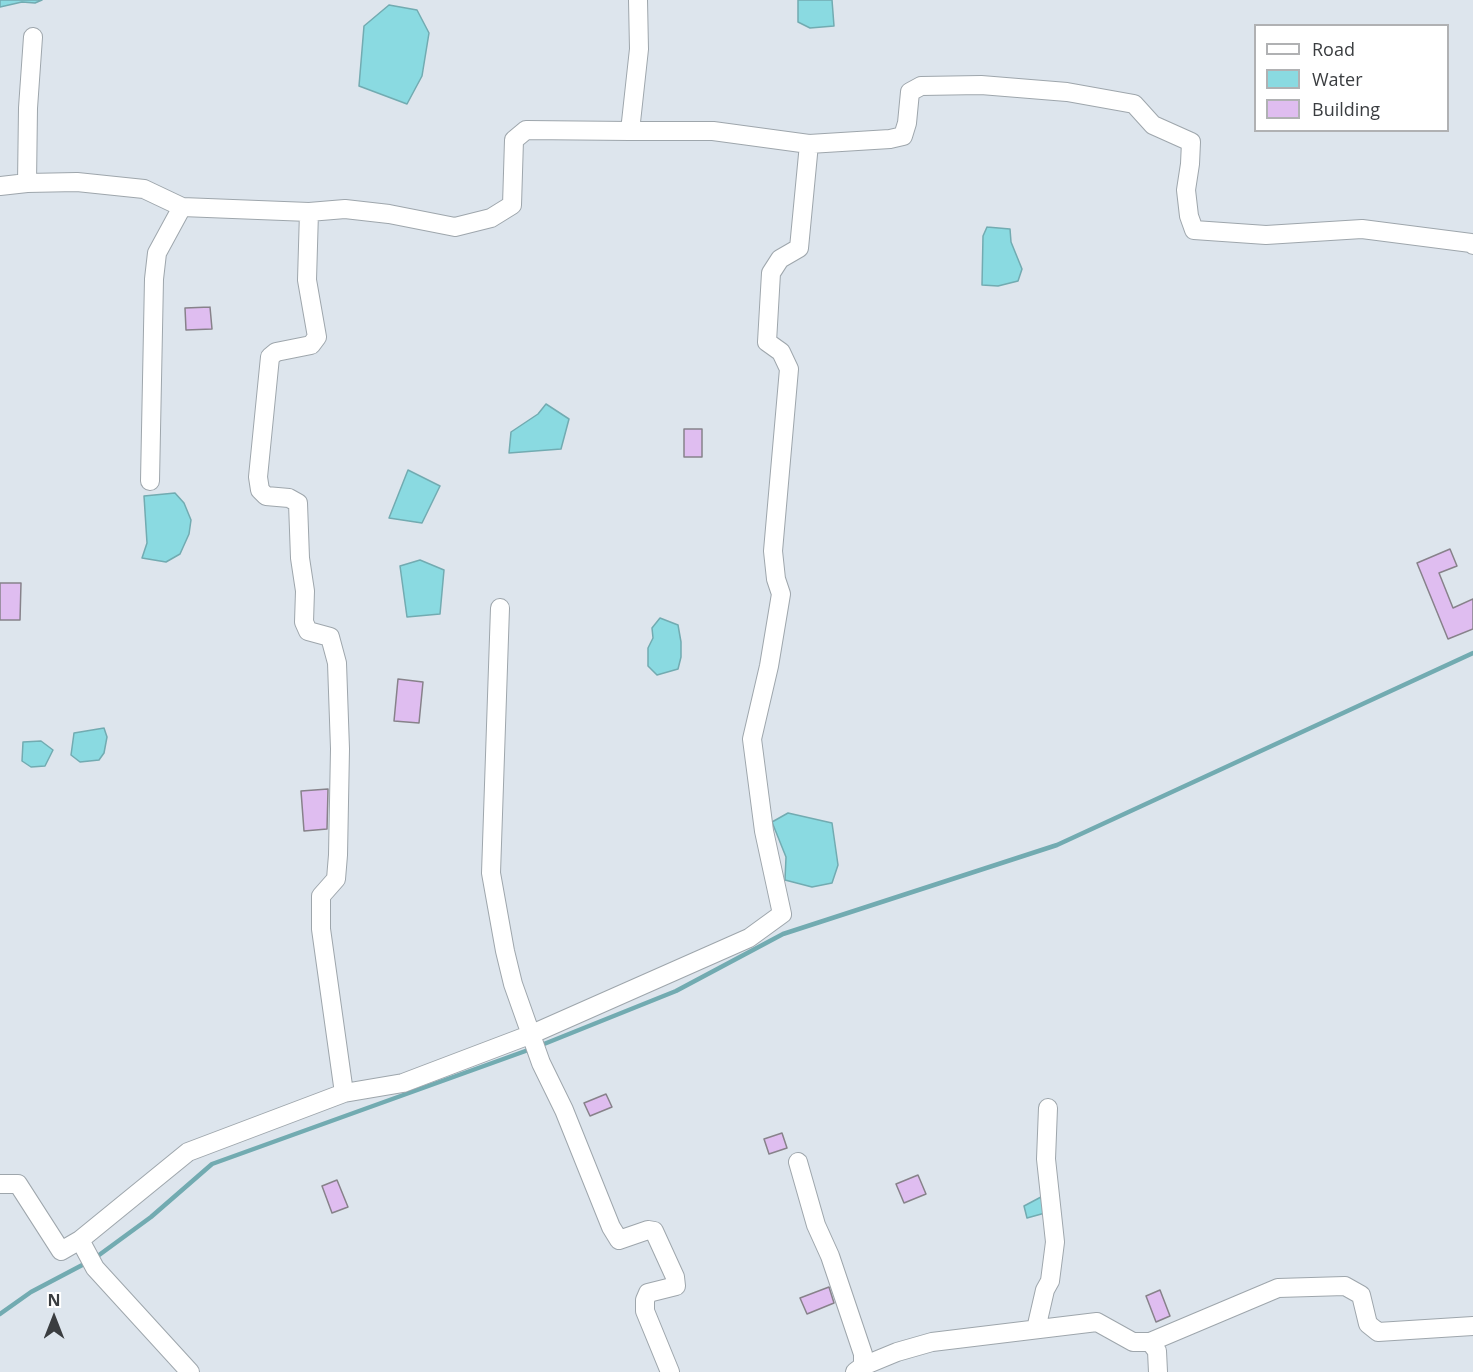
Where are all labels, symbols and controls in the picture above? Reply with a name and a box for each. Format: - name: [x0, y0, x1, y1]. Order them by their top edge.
- legend: [1254, 24, 1449, 132]
- text: Road: [1312, 37, 1355, 61]
- text: Water: [1312, 67, 1363, 91]
- text: Building: [1312, 97, 1380, 121]
- north arrow: [24, 1288, 84, 1348]
- text: N: [47, 1289, 61, 1311]

